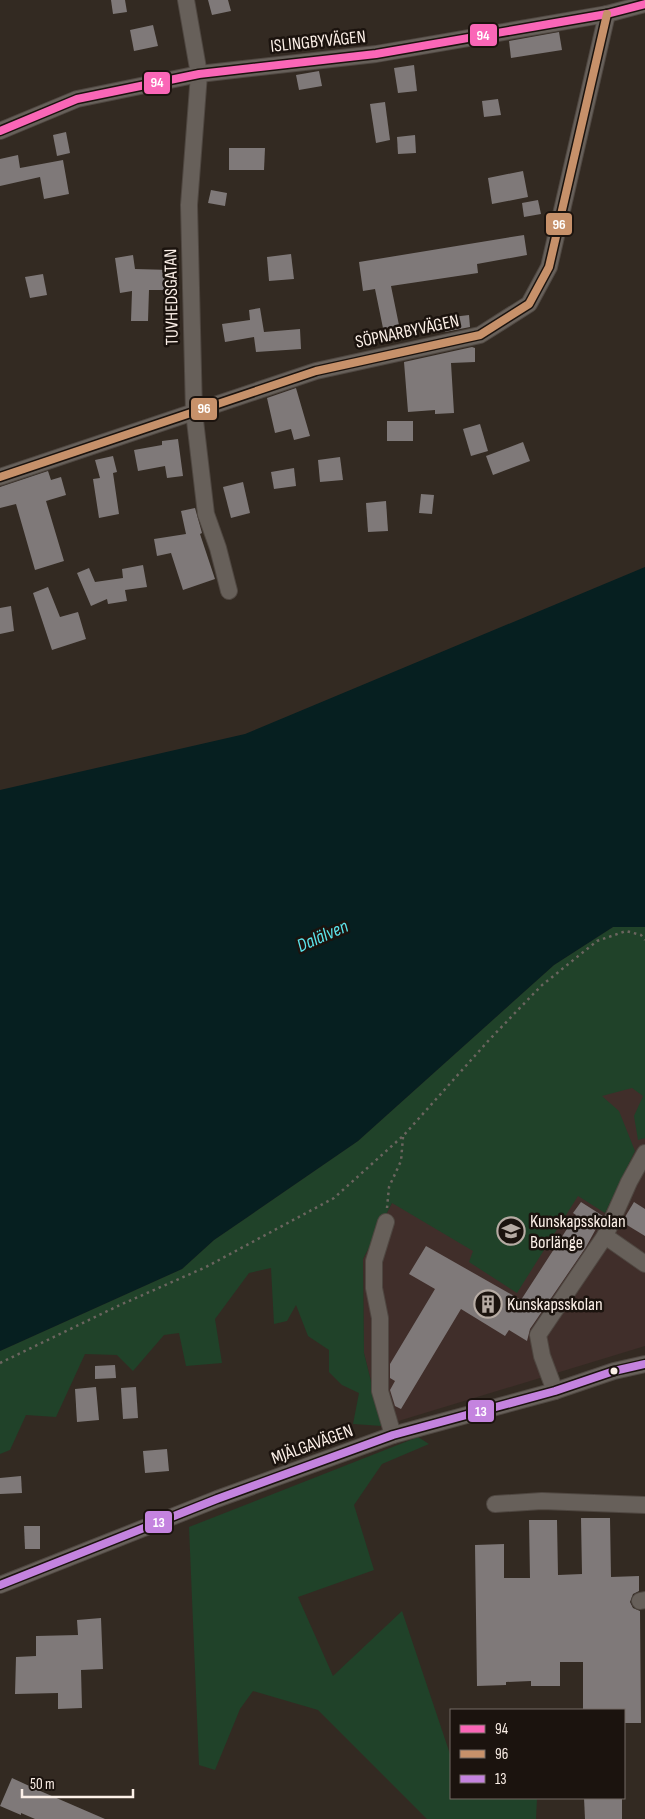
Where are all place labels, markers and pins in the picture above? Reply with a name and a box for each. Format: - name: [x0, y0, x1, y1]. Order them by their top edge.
- place label: Kunskapsskolan Borlänge: [530, 1211, 626, 1253]
- school or university icon: Kunskapsskolan Borlänge: [496, 1216, 526, 1246]
- building icon: Kunskapsskolan: [473, 1289, 503, 1319]
- place label: Kunskapsskolan: [507, 1294, 603, 1315]
- unlabelled marker: [609, 1366, 619, 1376]

